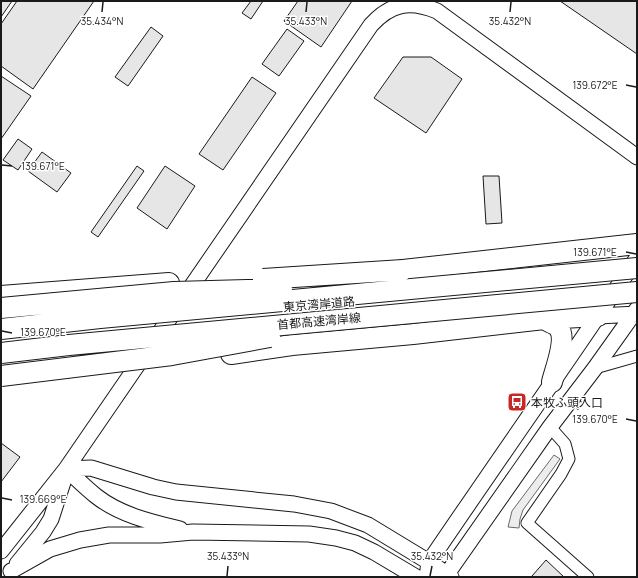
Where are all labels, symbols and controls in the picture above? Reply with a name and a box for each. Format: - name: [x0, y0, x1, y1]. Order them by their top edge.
- text: 35.434°N: [81, 14, 123, 28]
- text: 35.433°N: [285, 14, 327, 28]
- text: 35.432°N: [489, 14, 531, 28]
- text: 139.672°E: [572, 78, 618, 92]
- text: 139.671°E: [21, 159, 65, 173]
- text: 139.671°E: [573, 245, 617, 259]
- street label: 東京湾岸道路: [282, 292, 356, 316]
- street label: 首都高速湾岸線: [276, 309, 362, 333]
- text: 139.670°E: [20, 325, 66, 339]
- bus stop icon: 本牧ふ頭入口: [506, 391, 528, 413]
- place label: 本牧ふ頭入口: [531, 394, 603, 411]
- text: 139.670°E: [572, 412, 618, 426]
- text: 139.669°E: [20, 492, 67, 506]
- text: 35.433°N: [207, 549, 249, 563]
- text: 35.432°N: [411, 549, 453, 563]

